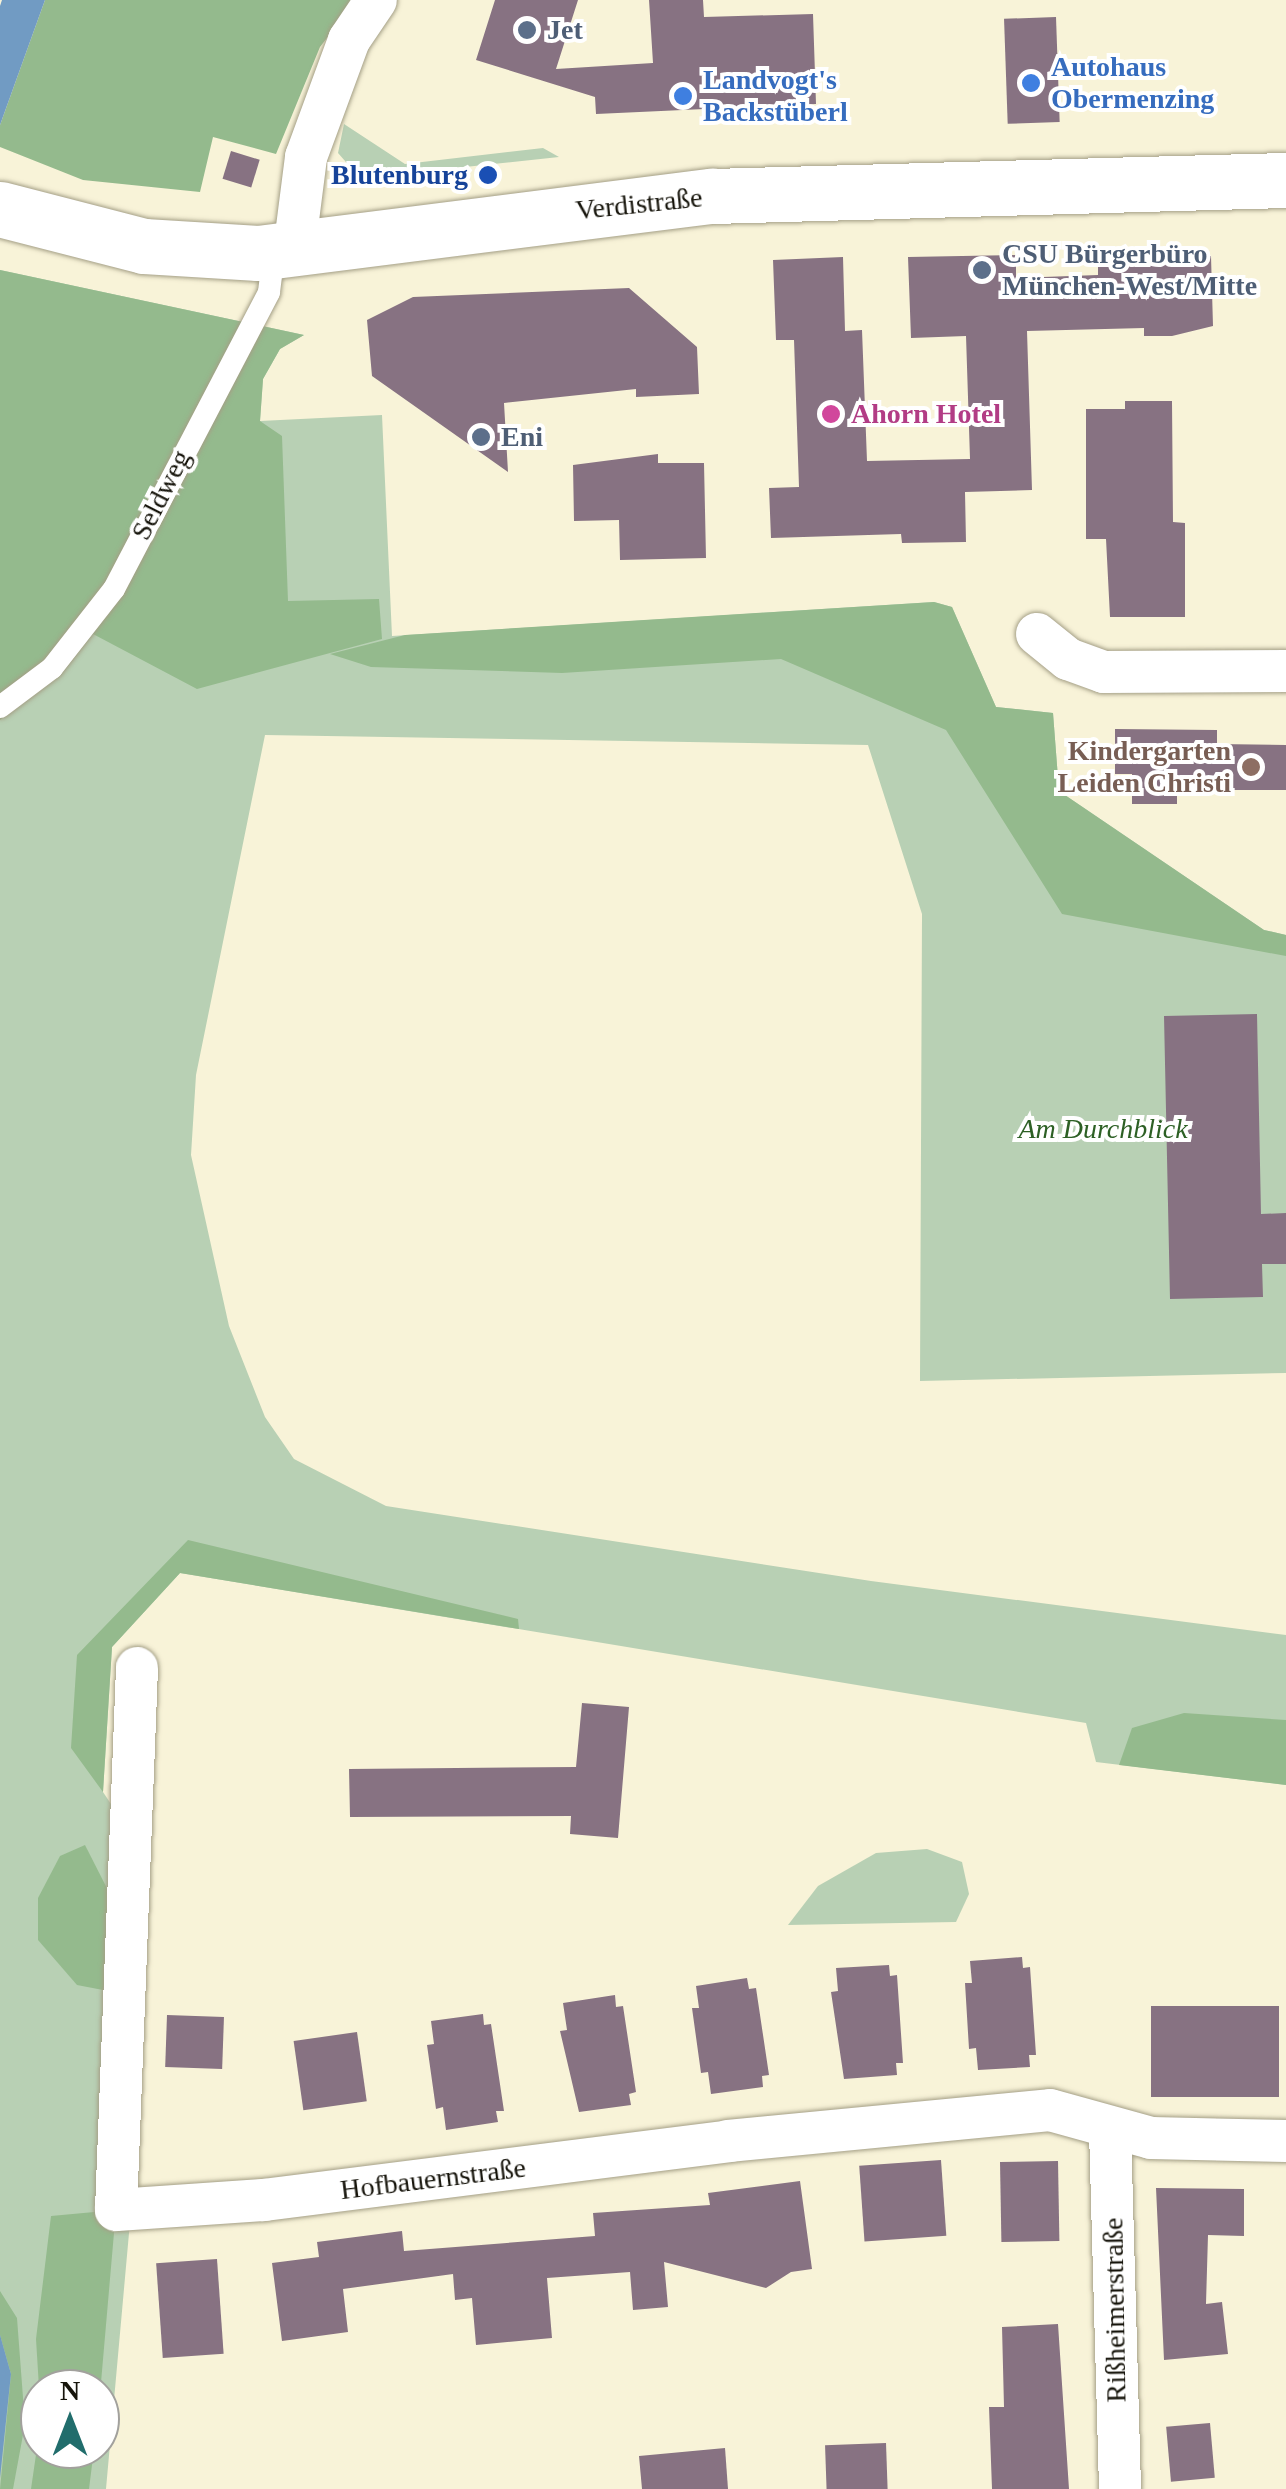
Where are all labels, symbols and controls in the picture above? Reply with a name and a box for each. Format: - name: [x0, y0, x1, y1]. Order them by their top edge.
- place label: Jet: [547, 13, 583, 47]
- marker: Jet: [516, 19, 538, 41]
- place label: Autohaus Obermenzing: [1051, 50, 1214, 116]
- place label: Landvogt's Backstüberl: [703, 63, 848, 129]
- marker: Autohaus Obermenzing: [1020, 72, 1042, 94]
- marker: Landvogt's Backstüberl: [672, 85, 694, 107]
- place label: Blutenburg: [331, 158, 468, 192]
- marker: Blutenburg: [477, 164, 499, 186]
- street label: Verdistraße: [574, 181, 704, 227]
- place label: CSU Bürgerbüro München-West/Mitte: [1002, 237, 1257, 303]
- marker: CSU Bürgerbüro München-West/Mitte: [971, 259, 993, 281]
- place label: Ahorn Hotel: [851, 397, 1001, 431]
- marker: Ahorn Hotel: [820, 403, 842, 425]
- place label: Eni: [501, 420, 543, 454]
- marker: Eni: [470, 426, 492, 448]
- street label: Seldweg: [124, 444, 198, 546]
- place label: Kindergarten Leiden Christi: [1058, 734, 1231, 800]
- marker: Kindergarten Leiden Christi: [1240, 756, 1262, 778]
- park label: Am Durchblick: [1018, 1112, 1188, 1146]
- street label: Hofbauernstraße: [338, 2151, 528, 2207]
- street label: Rißheimerstraße: [1097, 2217, 1133, 2403]
- north arrow: [20, 2369, 120, 2469]
- text: N: [60, 2375, 80, 2406]

